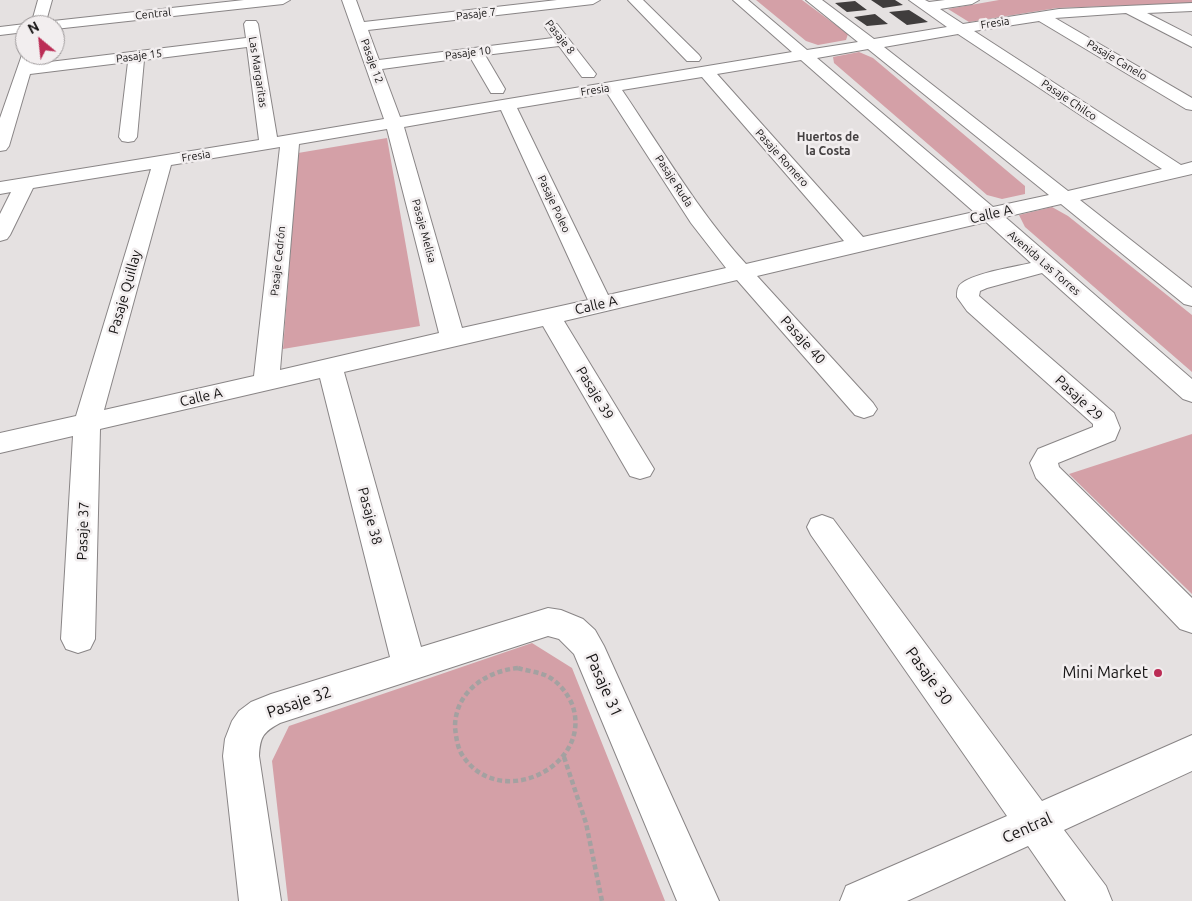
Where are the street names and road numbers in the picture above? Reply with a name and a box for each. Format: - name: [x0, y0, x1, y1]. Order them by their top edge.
- street label: Pasaje 7: [455, 5, 497, 23]
- street label: Central: [134, 6, 172, 22]
- street label: Fresia: [980, 14, 1010, 32]
- street label: Pasaje 8: [542, 17, 578, 57]
- street label: Las Margaritas: [246, 36, 270, 108]
- street label: Pasaje 12: [358, 37, 386, 85]
- street label: Pasaje Canelo: [1084, 37, 1150, 83]
- street label: Pasaje 10: [444, 44, 492, 62]
- street label: Pasaje 15: [115, 47, 163, 65]
- street label: Pasaje Chilco: [1039, 77, 1099, 123]
- street label: Fresia: [580, 81, 610, 99]
- street label: Pasaje Romero: [753, 126, 811, 190]
- street label: Fresia: [181, 147, 211, 165]
- street label: Pasaje Ruda: [652, 153, 696, 209]
- street label: Pasaje Poleo: [535, 173, 573, 235]
- street label: Pasaje Melisa: [409, 198, 439, 264]
- street label: Calle A: [968, 201, 1014, 227]
- street label: Pasaje Cedrón: [268, 226, 288, 296]
- street label: Avenida Las Torres: [1005, 228, 1083, 298]
- street label: Pasaje Quillay: [105, 248, 145, 336]
- street label: Calle A: [573, 292, 619, 318]
- street label: Pasaje 40: [777, 313, 829, 367]
- street label: Pasaje 39: [573, 363, 617, 423]
- street label: Pasaje 29: [1052, 372, 1106, 424]
- street label: Calle A: [178, 384, 224, 410]
- street label: Pasaje 38: [354, 485, 386, 547]
- street label: Pasaje 37: [74, 501, 92, 561]
- street label: Pasaje 30: [901, 643, 957, 709]
- street label: Pasaje 31: [582, 650, 626, 720]
- street label: Pasaje 32: [264, 682, 334, 722]
- street label: Central: [999, 809, 1055, 847]

